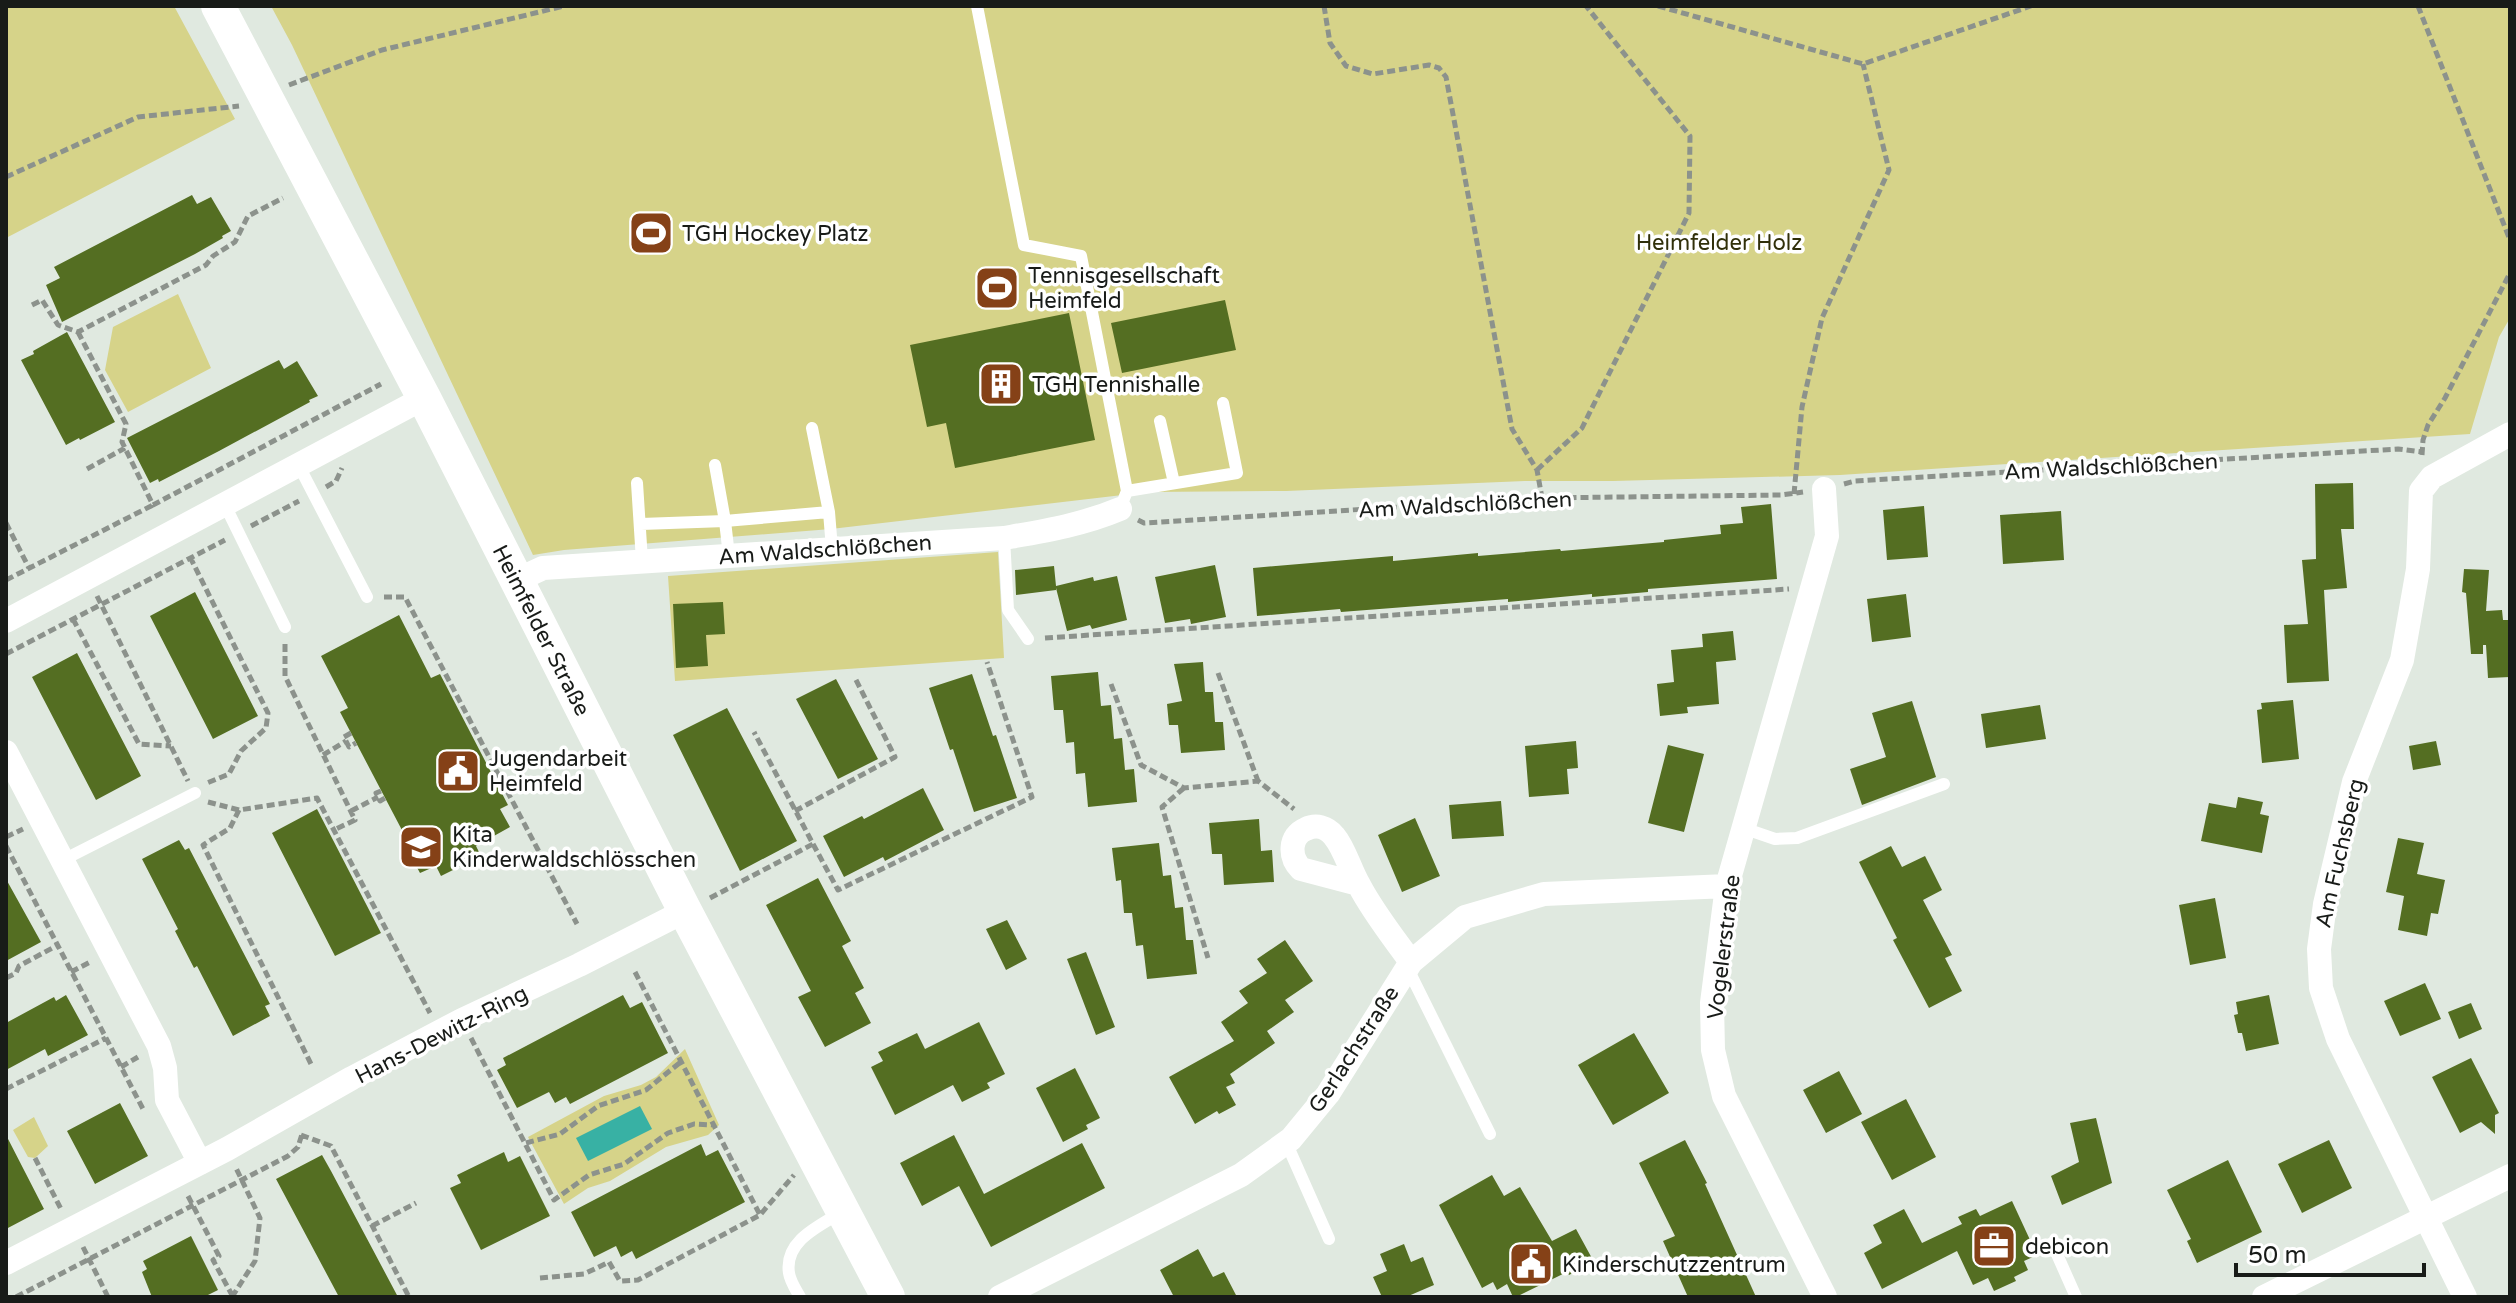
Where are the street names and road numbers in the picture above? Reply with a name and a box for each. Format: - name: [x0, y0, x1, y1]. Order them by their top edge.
- street label: Am Waldschlößchen: [2003, 448, 2219, 486]
- street label: Am Waldschlößchen: [1357, 486, 1573, 524]
- street label: Am Waldschlößchen: [717, 530, 933, 570]
- street label: Heimfelder Straße: [487, 541, 595, 720]
- street label: Am Fuchsberg: [2310, 776, 2370, 930]
- street label: Vogelerstraße: [1702, 873, 1746, 1021]
- street label: Hans-Dewitz-Ring: [351, 980, 532, 1090]
- street label: Gerlachstraße: [1303, 981, 1405, 1118]

